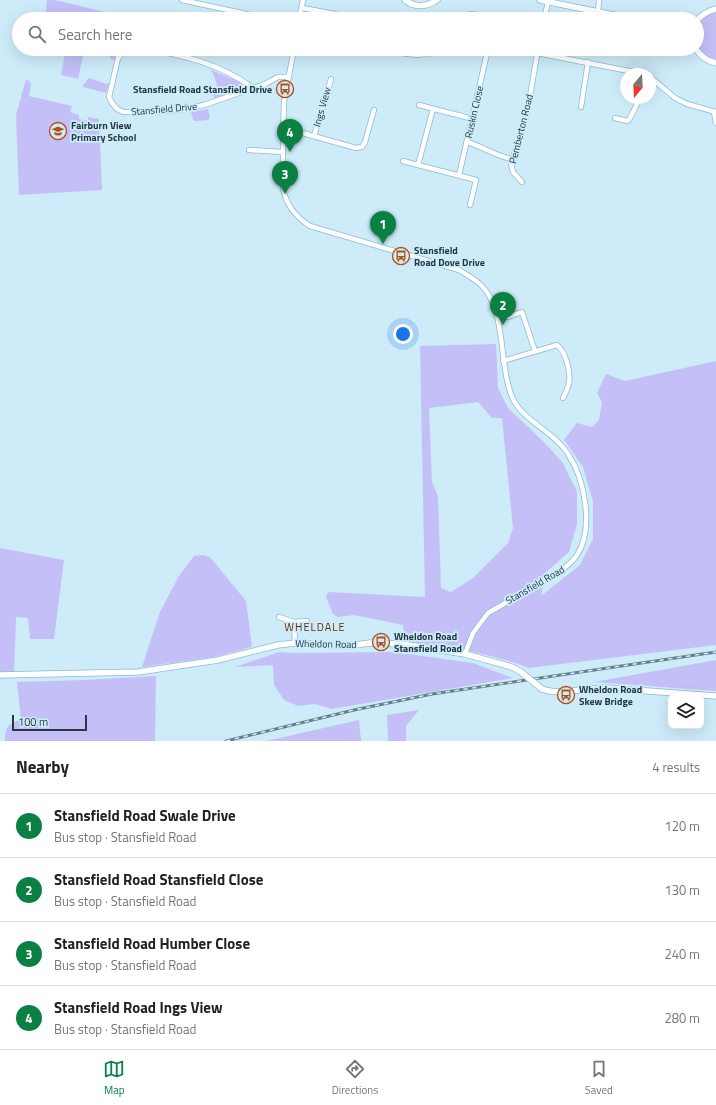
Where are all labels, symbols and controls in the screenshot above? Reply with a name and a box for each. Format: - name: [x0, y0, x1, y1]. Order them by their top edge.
- search box: [12, 12, 704, 56]
- icon: search: [26, 23, 48, 45]
- text: Search here: [58, 23, 132, 46]
- north arrow: [620, 68, 656, 104]
- bus stop icon: Stansfield Road Stansfield Drive: [275, 79, 295, 99]
- place label: Stansfield Road Stansfield Drive: [133, 82, 272, 97]
- street label: Ruskin Close: [461, 84, 487, 140]
- street label: Ings View: [309, 85, 335, 129]
- street label: Pemberton Road: [505, 93, 537, 165]
- street label: Stansfield Drive: [130, 99, 198, 119]
- place label: Fairburn View Primary School: [71, 118, 137, 145]
- pin: 4: [277, 119, 303, 152]
- school or university icon: Fairburn View Primary School: [48, 121, 68, 141]
- pin: 3: [272, 161, 298, 194]
- pin: 1: [370, 211, 396, 244]
- place label: Stansfield Road Dove Drive: [414, 243, 485, 270]
- bus stop icon: Stansfield Road Dove Drive: [391, 246, 411, 266]
- pin: 2: [490, 292, 516, 325]
- your location: [393, 324, 413, 344]
- street label: Stansfield Road: [503, 562, 567, 608]
- district label: WHELDALE: [284, 619, 346, 635]
- place label: Wheldon Road Stansfield Road: [394, 629, 462, 656]
- bus stop icon: Wheldon Road Stansfield Road: [371, 632, 391, 652]
- street label: Wheldon Road: [295, 636, 357, 652]
- place label: Wheldon Road Skew Bridge: [579, 682, 642, 709]
- bus stop icon: Wheldon Road Skew Bridge: [556, 685, 576, 705]
- map controls: [668, 693, 704, 729]
- button: layers: [668, 693, 704, 729]
- scale bar: [12, 713, 87, 732]
- text: 100 m: [18, 714, 48, 730]
- text: Nearby: [16, 754, 69, 780]
- text: 4 results: [652, 757, 700, 777]
- text: Stansfield Road Swale Drive: [54, 804, 236, 827]
- text: 1: [25, 816, 33, 836]
- text: 120 m: [664, 816, 700, 836]
- text: Bus stop · Stansfield Road: [54, 827, 196, 847]
- text: Stansfield Road Stansfield Close: [54, 868, 263, 891]
- text: 2: [25, 880, 33, 900]
- text: 130 m: [664, 880, 700, 900]
- text: Bus stop · Stansfield Road: [54, 891, 196, 911]
- text: Stansfield Road Humber Close: [54, 932, 250, 955]
- text: 3: [25, 944, 33, 964]
- text: 240 m: [664, 944, 700, 964]
- text: Bus stop · Stansfield Road: [54, 955, 196, 975]
- text: Stansfield Road Ings View: [54, 996, 223, 1019]
- text: 4: [25, 1008, 33, 1028]
- text: 280 m: [664, 1008, 700, 1028]
- text: Bus stop · Stansfield Road: [54, 1019, 196, 1039]
- tab: Map: [103, 1058, 125, 1098]
- tab: Directions: [332, 1058, 378, 1098]
- tab: Saved: [585, 1058, 613, 1098]

